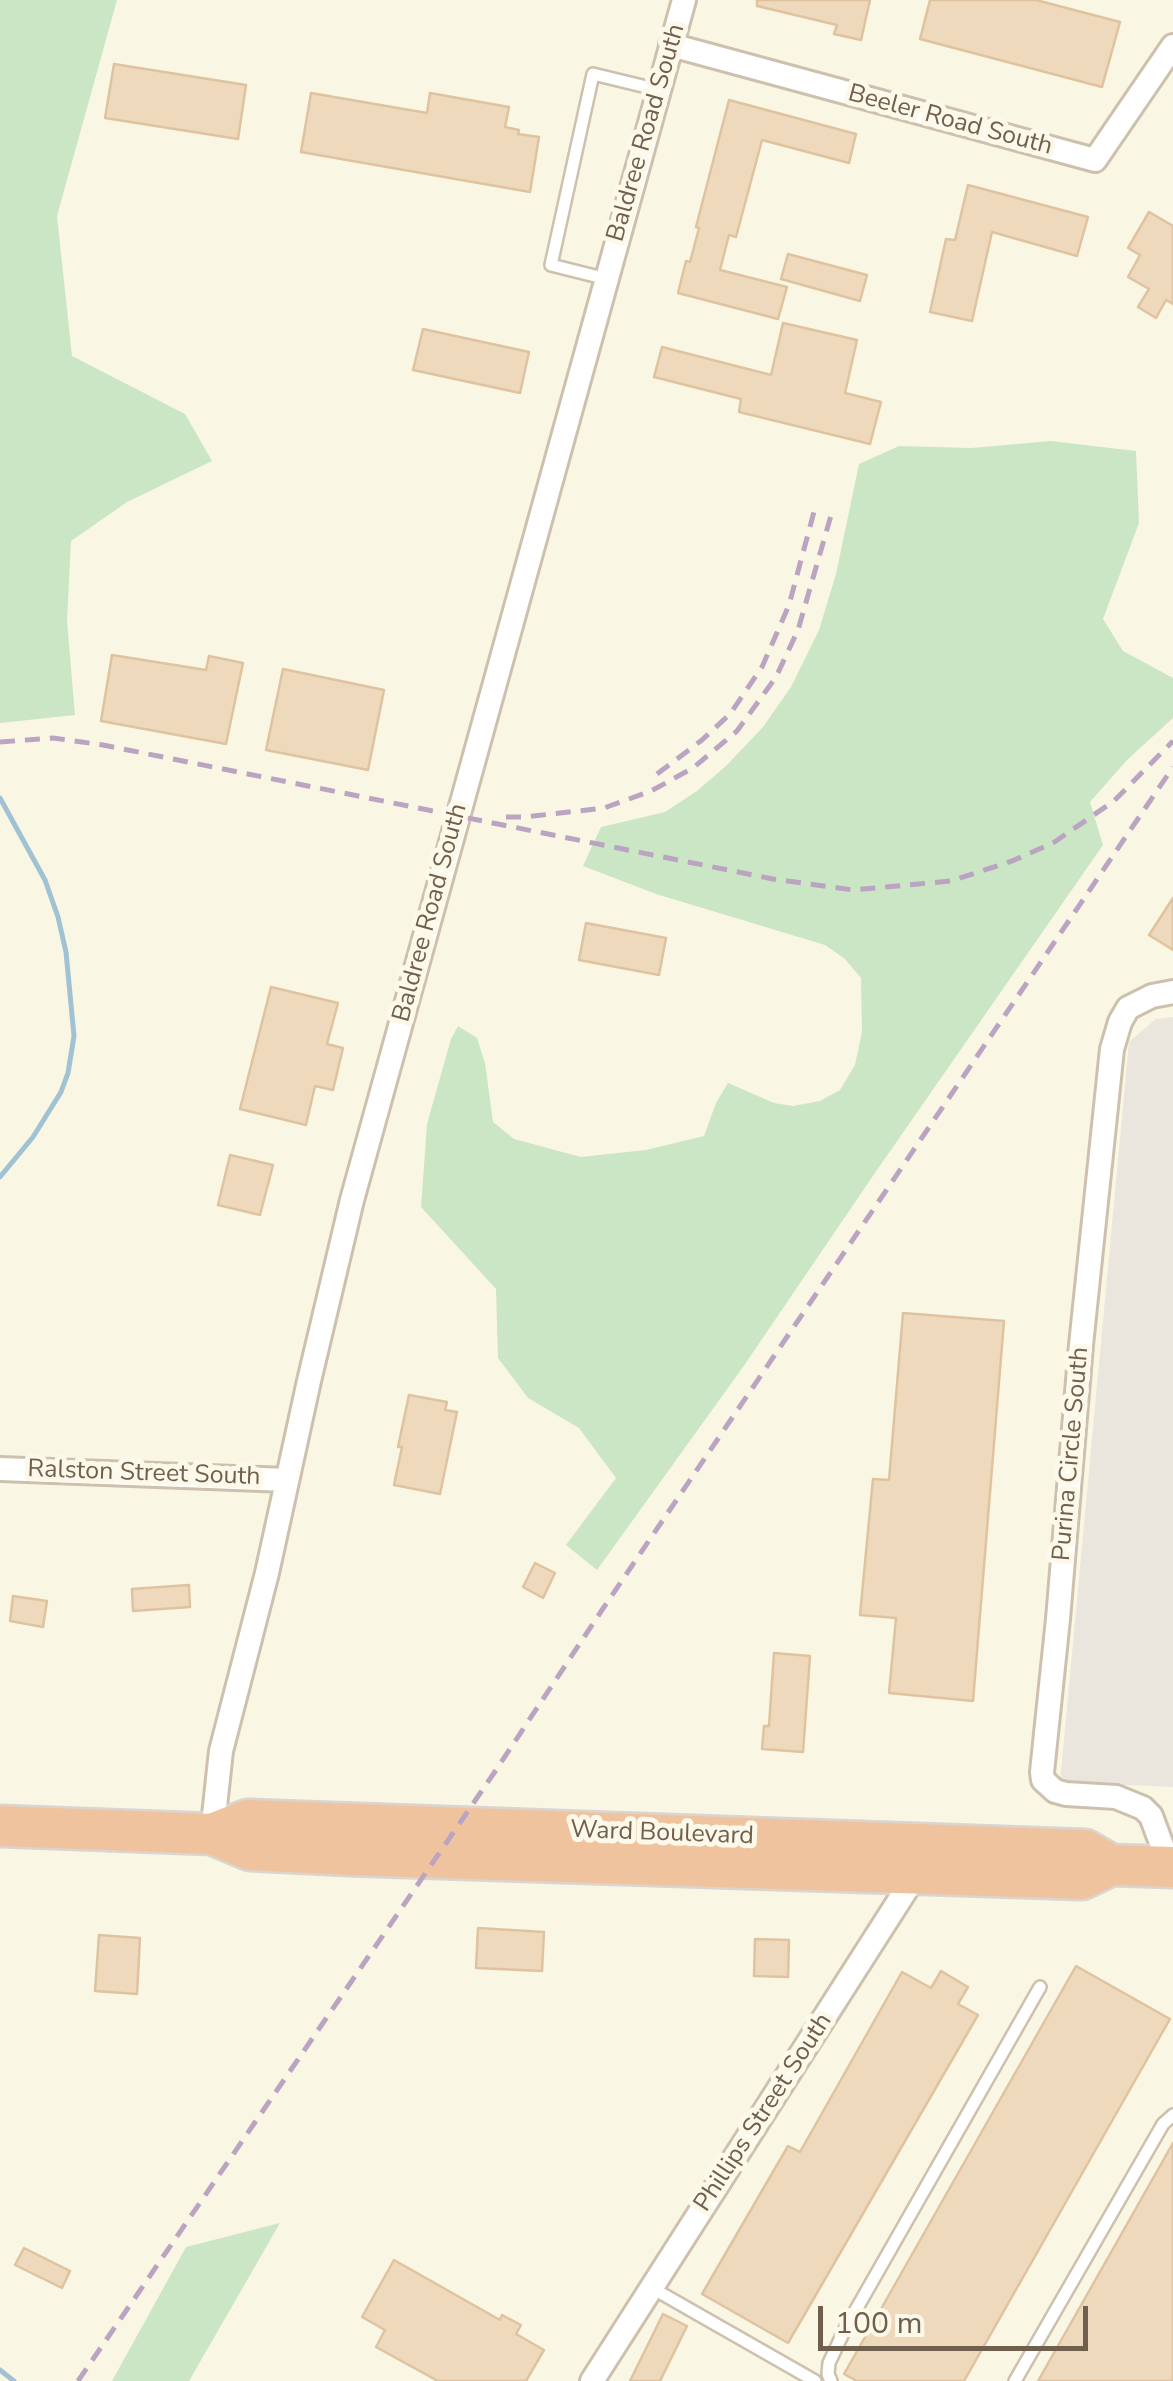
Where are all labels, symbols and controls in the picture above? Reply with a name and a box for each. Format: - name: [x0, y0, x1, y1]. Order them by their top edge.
- street label: Baldree Road South: [602, 21, 692, 245]
- street label: Beeler Road South: [845, 79, 1055, 163]
- street label: Baldree Road South: [387, 801, 475, 1025]
- street label: Purina Circle South: [1048, 1346, 1096, 1562]
- street label: Ralston Street South: [27, 1455, 261, 1493]
- street label: Ward Boulevard: [570, 1816, 754, 1852]
- street label: Phillips Street South: [689, 2008, 839, 2218]
- scale bar: [823, 2286, 1093, 2348]
- text: 100 m: [835, 2303, 922, 2344]

